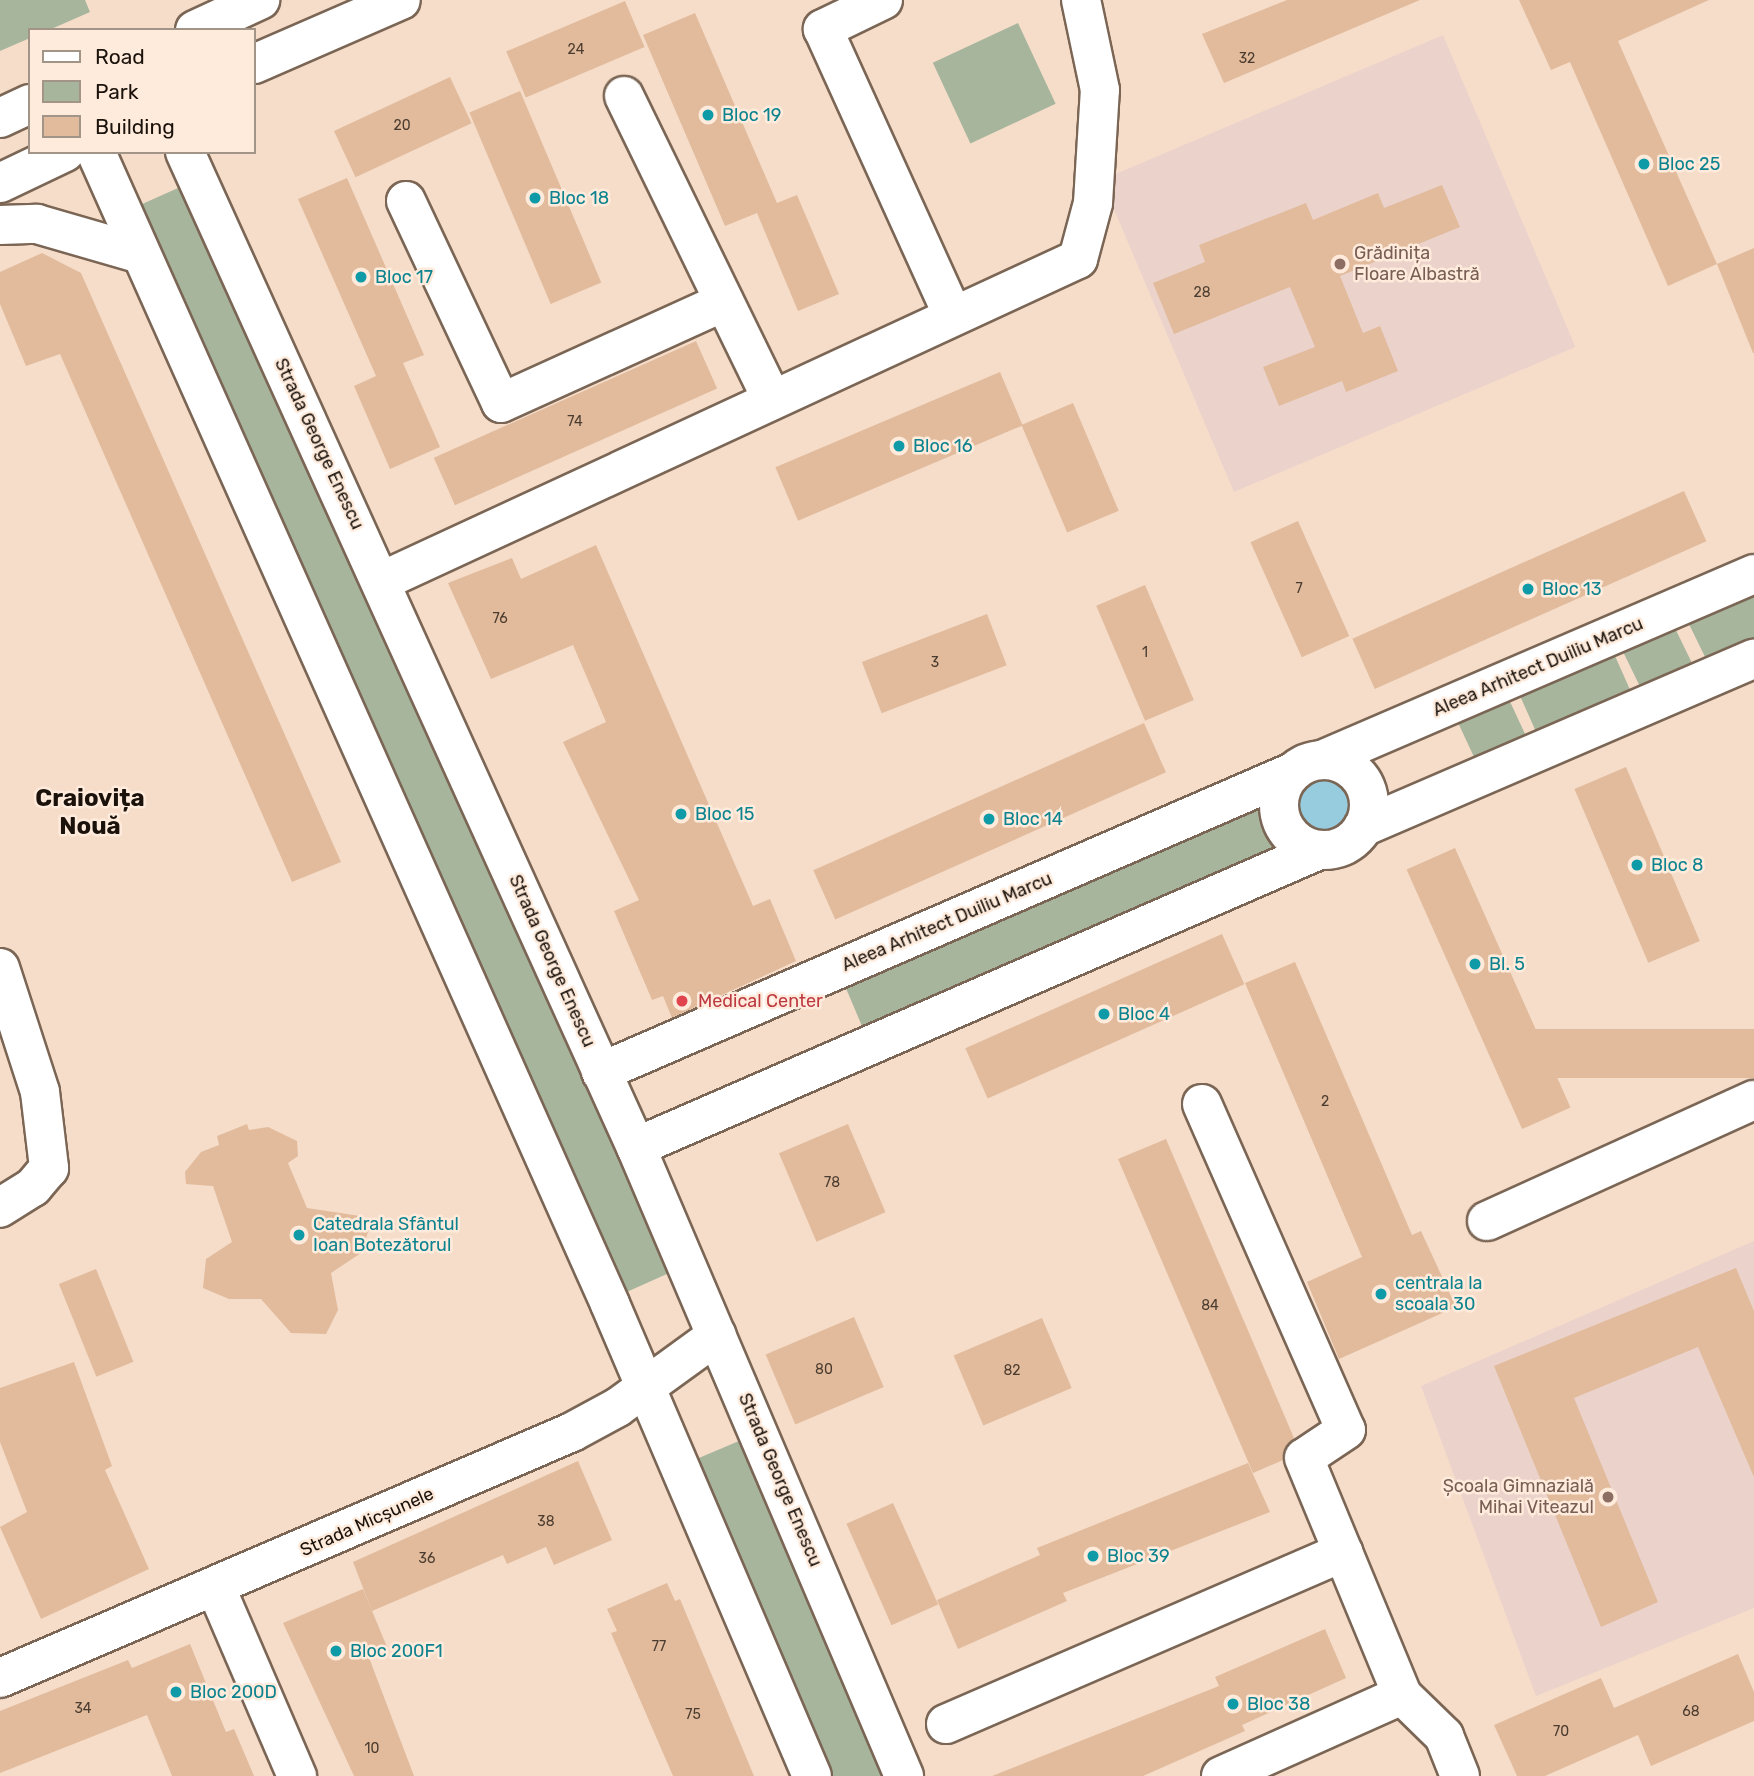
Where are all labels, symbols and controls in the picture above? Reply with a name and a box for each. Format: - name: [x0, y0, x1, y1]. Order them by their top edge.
- legend: [28, 28, 256, 154]
- house number: 24: [568, 42, 584, 58]
- text: Road: [95, 44, 145, 69]
- house number: 32: [1239, 51, 1255, 67]
- text: Park: [95, 79, 139, 104]
- place label: Bloc 19: [722, 104, 781, 126]
- marker: Bloc 19: [700, 107, 716, 123]
- text: Building: [95, 114, 175, 139]
- house number: 20: [393, 118, 411, 134]
- place label: Bloc 25: [1658, 153, 1720, 175]
- marker: Bloc 25: [1636, 156, 1652, 172]
- place label: Bloc 18: [549, 187, 609, 209]
- marker: Bloc 18: [527, 190, 543, 206]
- place label: Grădinița Floare Albastră: [1354, 243, 1480, 286]
- marker: Grădinița Floare Albastră: [1332, 256, 1348, 272]
- place label: Bloc 17: [375, 266, 433, 288]
- marker: Bloc 17: [353, 269, 369, 285]
- house number: 28: [1193, 285, 1211, 301]
- street label: Strada George Enescu: [270, 355, 368, 533]
- house number: 74: [567, 414, 583, 430]
- place label: Bloc 16: [913, 435, 973, 457]
- marker: Bloc 16: [891, 438, 907, 454]
- place label: Bloc 13: [1542, 578, 1602, 600]
- house number: 7: [1295, 581, 1303, 597]
- marker: Bloc 13: [1520, 581, 1536, 597]
- house number: 76: [492, 611, 508, 627]
- street label: Aleea Arhitect Duiliu Marcu: [1429, 613, 1647, 721]
- house number: 1: [1142, 645, 1148, 661]
- house number: 3: [931, 655, 939, 671]
- district label: Craiovița Nouă: [35, 785, 145, 841]
- place label: Bloc 15: [695, 803, 754, 825]
- marker: Bloc 15: [673, 806, 689, 822]
- place label: Bloc 14: [1003, 808, 1063, 830]
- marker: Bloc 14: [981, 811, 997, 827]
- place label: Bloc 8: [1651, 854, 1704, 876]
- marker: Bloc 8: [1629, 857, 1645, 873]
- street label: Aleea Arhitect Duiliu Marcu: [838, 868, 1056, 976]
- street label: Strada George Enescu: [504, 872, 600, 1050]
- place label: Bl. 5: [1489, 953, 1525, 975]
- marker: Bl. 5: [1467, 956, 1483, 972]
- place label: Medical Center: [698, 990, 823, 1012]
- marker: Medical Center: [672, 991, 692, 1011]
- place label: Bloc 4: [1118, 1003, 1170, 1025]
- marker: Bloc 4: [1096, 1006, 1112, 1022]
- house number: 2: [1321, 1094, 1329, 1110]
- house number: 78: [824, 1175, 840, 1191]
- place label: Catedrala Sfântul Ioan Botezătorul: [313, 1214, 459, 1256]
- marker: Catedrala Sfântul Ioan Botezătorul: [291, 1227, 307, 1243]
- place label: centrala la scoala 30: [1395, 1273, 1482, 1316]
- marker: centrala la scoala 30: [1373, 1286, 1389, 1302]
- house number: 84: [1201, 1298, 1219, 1314]
- house number: 80: [815, 1362, 833, 1378]
- house number: 82: [1003, 1363, 1021, 1379]
- street label: Strada George Enescu: [734, 1390, 826, 1570]
- place label: Școala Gimnazială Mihai Viteazul: [1443, 1476, 1594, 1518]
- street label: Strada Micșunele: [297, 1483, 437, 1561]
- marker: Școala Gimnazială Mihai Viteazul: [1600, 1489, 1616, 1505]
- house number: 38: [537, 1514, 555, 1530]
- place label: Bloc 39: [1107, 1545, 1170, 1567]
- marker: Bloc 39: [1085, 1548, 1101, 1564]
- house number: 36: [419, 1551, 435, 1567]
- house number: 77: [652, 1639, 666, 1655]
- place label: Bloc 200F1: [350, 1640, 443, 1662]
- marker: Bloc 200F1: [328, 1643, 344, 1659]
- place label: Bloc 200D: [190, 1681, 277, 1703]
- marker: Bloc 200D: [168, 1684, 184, 1700]
- place label: Bloc 38: [1247, 1693, 1310, 1715]
- marker: Bloc 38: [1225, 1696, 1241, 1712]
- house number: 34: [74, 1701, 92, 1717]
- house number: 68: [1682, 1704, 1700, 1720]
- house number: 75: [685, 1707, 701, 1723]
- house number: 70: [1553, 1724, 1569, 1740]
- house number: 10: [365, 1741, 379, 1757]

